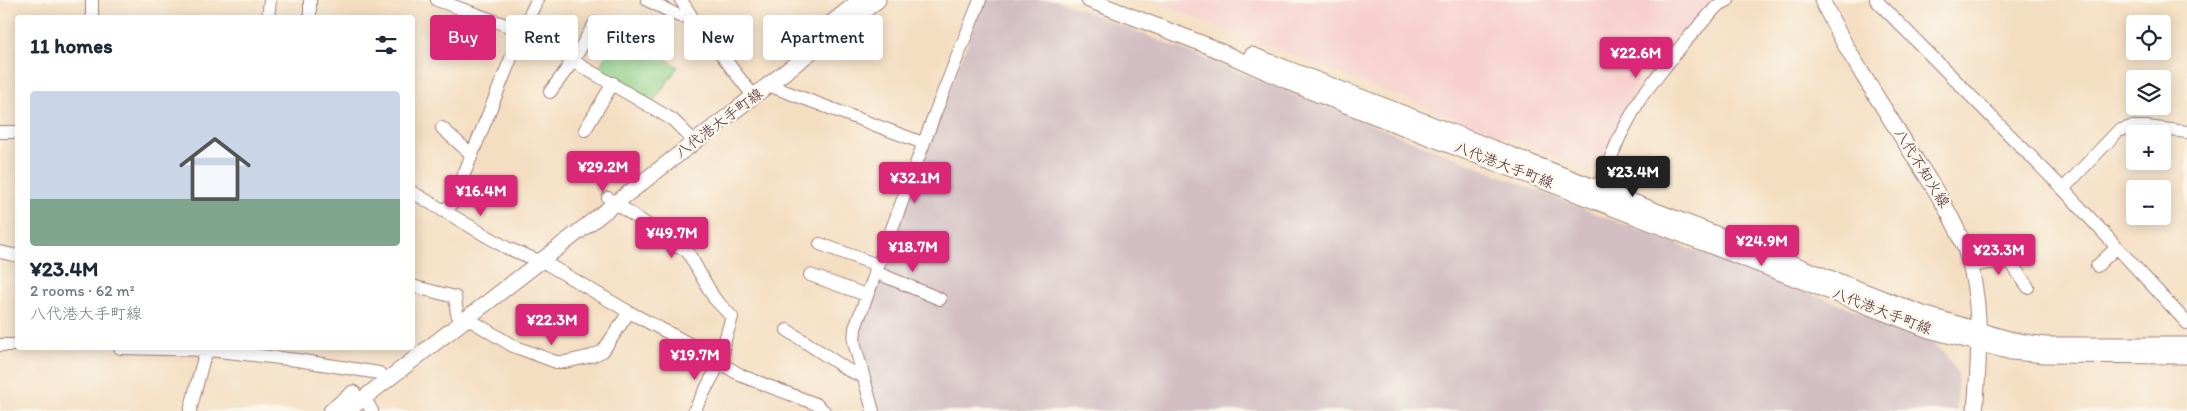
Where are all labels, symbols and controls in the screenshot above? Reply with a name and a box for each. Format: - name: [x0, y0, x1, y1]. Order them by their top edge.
- chip: Buy: [430, 15, 496, 60]
- chip: Rent: [506, 15, 578, 60]
- chip: Filters: [588, 15, 674, 60]
- chip: New: [684, 15, 753, 60]
- chip: Apartment: [763, 15, 883, 60]
- map controls: [2126, 15, 2171, 225]
- button: locate: [2126, 15, 2171, 60]
- icon: filters: [372, 31, 400, 59]
- text: 11 homes: [30, 33, 113, 58]
- pin: ¥22.6M: [1595, 36, 1677, 79]
- text: ¥22.6M: [1611, 43, 1661, 62]
- button: layers: [2126, 70, 2171, 115]
- street label: 八代港大手町線: [672, 84, 766, 162]
- icon: home: [170, 124, 260, 214]
- street label: 八代不知火線: [1891, 125, 1953, 211]
- button: +: [2126, 125, 2171, 170]
- street label: 八代港大手町線: [1452, 138, 1556, 192]
- pin: ¥29.2M: [562, 150, 644, 193]
- pin: ¥23.4M: [1592, 156, 1674, 198]
- text: ¥29.2M: [578, 157, 628, 176]
- pin: ¥32.1M: [874, 162, 956, 204]
- text: ¥23.4M: [1607, 162, 1659, 181]
- text: ¥32.1M: [890, 168, 940, 187]
- pin: ¥16.4M: [440, 174, 522, 217]
- button: −: [2126, 180, 2171, 225]
- text: ¥16.4M: [456, 181, 506, 200]
- pin: ¥49.7M: [631, 216, 713, 259]
- text: ¥49.7M: [646, 223, 698, 242]
- pin: ¥24.9M: [1721, 224, 1803, 267]
- pin: ¥18.7M: [872, 230, 954, 273]
- text: ¥24.9M: [1736, 231, 1788, 250]
- pin: ¥23.3M: [1958, 234, 2040, 276]
- text: ¥18.7M: [888, 237, 938, 256]
- text: ¥23.3M: [1973, 240, 2025, 259]
- text: ¥23.4M: [30, 256, 99, 281]
- text: 2 rooms · 62 m²: [30, 281, 135, 300]
- street label: 八代港大手町線: [1830, 284, 1934, 338]
- text: 八代港大手町線: [30, 304, 142, 323]
- pin: ¥22.3M: [511, 304, 593, 346]
- text: ¥22.3M: [526, 310, 578, 329]
- pin: ¥19.7M: [654, 338, 736, 381]
- text: ¥19.7M: [670, 345, 720, 364]

